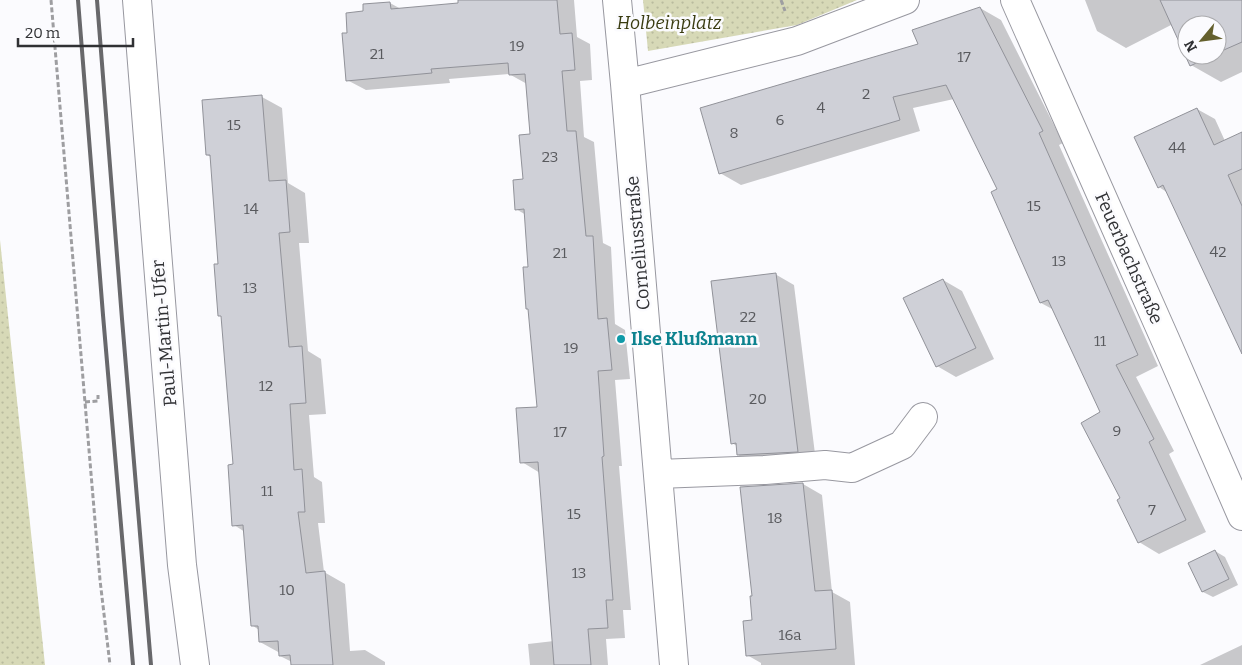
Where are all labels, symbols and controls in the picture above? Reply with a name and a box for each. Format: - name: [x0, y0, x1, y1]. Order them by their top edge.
- park label: Holbeinplatz: [617, 12, 722, 34]
- scale bar: [18, 15, 132, 47]
- north arrow: [1177, 15, 1227, 65]
- text: 20 m: [25, 24, 61, 42]
- house number: 19: [510, 37, 524, 55]
- text: N: [1181, 37, 1201, 55]
- house number: 21: [370, 45, 384, 63]
- house number: 17: [957, 48, 971, 66]
- house number: 2: [862, 85, 870, 103]
- house number: 4: [817, 99, 826, 117]
- house number: 6: [776, 111, 785, 129]
- house number: 15: [227, 116, 241, 134]
- house number: 8: [729, 124, 739, 142]
- house number: 44: [1168, 139, 1186, 157]
- house number: 23: [542, 148, 558, 166]
- street label: Corneliusstraße: [621, 175, 655, 311]
- street label: Feuerbachstraße: [1090, 189, 1168, 327]
- house number: 15: [1027, 197, 1041, 215]
- house number: 14: [244, 200, 259, 218]
- house number: 42: [1210, 243, 1226, 261]
- house number: 21: [553, 244, 567, 262]
- house number: 13: [1052, 252, 1066, 270]
- street label: Paul-Martin-Ufer: [147, 259, 181, 407]
- house number: 13: [243, 279, 257, 297]
- house number: 22: [740, 308, 756, 326]
- place label: Ilse Klußmann: [631, 328, 758, 350]
- house number: 11: [1094, 332, 1106, 350]
- marker: Ilse Klußmann: [615, 333, 627, 345]
- house number: 19: [564, 339, 578, 357]
- house number: 12: [259, 377, 273, 395]
- house number: 20: [749, 390, 767, 408]
- house number: 9: [1113, 422, 1121, 440]
- house number: 17: [553, 423, 567, 441]
- house number: 11: [261, 482, 273, 500]
- house number: 7: [1148, 501, 1156, 519]
- house number: 15: [567, 505, 581, 523]
- house number: 18: [767, 509, 783, 527]
- house number: 13: [572, 564, 586, 582]
- house number: 10: [279, 581, 295, 599]
- house number: 16a: [778, 626, 802, 644]

